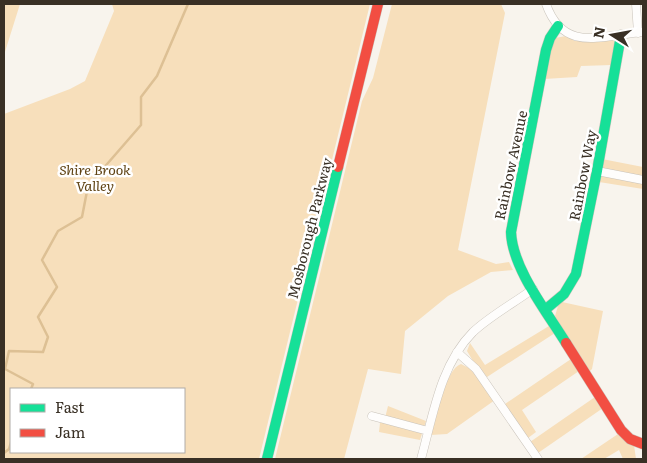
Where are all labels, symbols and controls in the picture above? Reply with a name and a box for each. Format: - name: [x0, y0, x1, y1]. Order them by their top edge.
- north arrow: [587, 10, 637, 60]
- text: N: [587, 24, 609, 40]
- street label: Rainbow Avenue: [489, 108, 531, 222]
- street label: Rainbow Way: [563, 127, 601, 222]
- street label: Mosborough Parkway: [282, 154, 336, 301]
- park label: Shire Brook Valley: [59, 159, 131, 195]
- legend: [10, 388, 185, 453]
- text: Fast: [55, 395, 84, 418]
- text: Jam: [55, 420, 86, 443]

